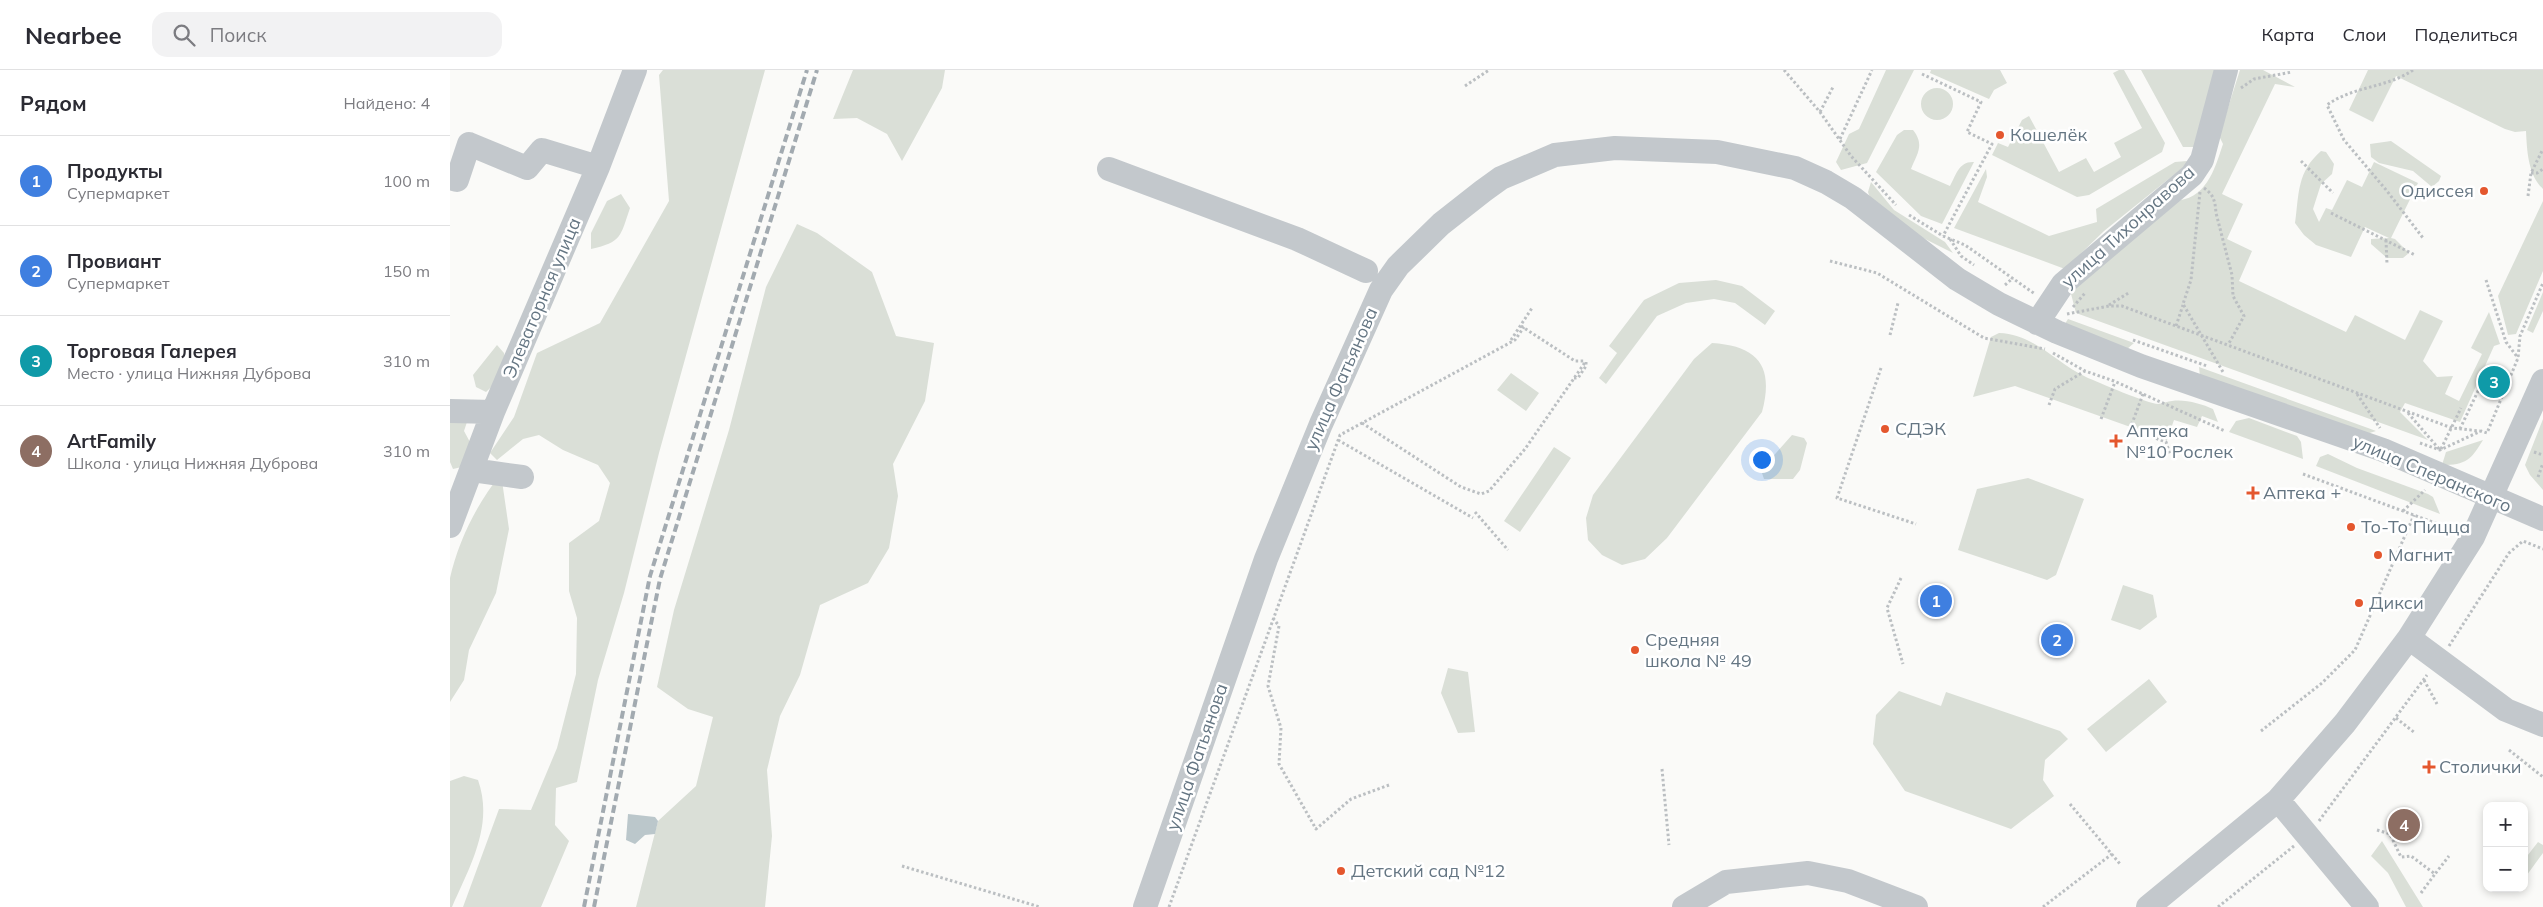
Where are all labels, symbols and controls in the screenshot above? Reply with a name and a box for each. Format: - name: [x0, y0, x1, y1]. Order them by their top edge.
- search box: [152, 12, 502, 57]
- text: Nearbee: [25, 20, 122, 50]
- icon: search: [170, 21, 198, 49]
- text: Поиск: [210, 23, 266, 47]
- text: Карта: [2262, 23, 2314, 46]
- text: Слои: [2342, 23, 2387, 46]
- text: Поделиться: [2415, 23, 2518, 46]
- text: Рядом: [20, 90, 87, 116]
- text: Найдено: 4: [344, 93, 430, 113]
- place label: Кошелёк: [2010, 123, 2087, 146]
- marker: Кошелёк: [1994, 129, 2006, 141]
- text: Продукты: [67, 159, 163, 183]
- street label: улица Тихонравова: [2056, 161, 2199, 293]
- text: 1: [31, 171, 41, 191]
- text: 100 m: [383, 171, 430, 191]
- place label: Одиссея: [2401, 179, 2474, 202]
- text: Супермаркет: [67, 183, 170, 203]
- marker: Одиссея: [2478, 185, 2490, 197]
- street label: Элеваторная улица: [497, 214, 586, 382]
- text: Провиант: [67, 249, 161, 273]
- text: 2: [31, 261, 41, 281]
- text: 150 m: [383, 261, 430, 281]
- text: Супермаркет: [67, 273, 170, 293]
- street label: улица Фатьянова: [1299, 304, 1382, 454]
- text: Торговая Галерея: [67, 339, 237, 363]
- text: 3: [31, 351, 41, 371]
- text: 310 m: [383, 351, 430, 371]
- text: Место · улица Нижняя Дуброва: [67, 363, 311, 383]
- pin: 3: [2478, 363, 2510, 401]
- place label: СДЭК: [1895, 417, 1946, 440]
- place label: Аптека №10 Рослек: [2126, 419, 2233, 463]
- marker: СДЭК: [1879, 423, 1891, 435]
- text: ArtFamily: [67, 429, 156, 453]
- street label: улица Сперанского: [2349, 430, 2515, 517]
- marker: Аптека №10 Рослек: [2110, 435, 2122, 447]
- text: 4: [31, 441, 41, 461]
- text: 310 m: [383, 441, 430, 461]
- your location: [1749, 447, 1775, 473]
- text: Школа · улица Нижняя Дуброва: [67, 453, 318, 473]
- place label: Аптека +: [2263, 481, 2341, 504]
- marker: Аптека +: [2247, 487, 2259, 499]
- place label: То-То Пицца: [2361, 515, 2470, 538]
- marker: То-То Пицца: [2345, 521, 2357, 533]
- place label: Магнит: [2388, 543, 2453, 566]
- marker: Магнит: [2372, 549, 2384, 561]
- pin: 1: [1920, 582, 1952, 620]
- place label: Дикси: [2369, 591, 2424, 614]
- marker: Дикси: [2353, 597, 2365, 609]
- pin: 2: [2041, 621, 2073, 659]
- place label: Средняя школа № 49: [1645, 628, 1752, 672]
- marker: Средняя школа № 49: [1629, 644, 1641, 656]
- street label: улица Фатьянова: [1161, 680, 1232, 833]
- place label: Столички: [2439, 755, 2522, 778]
- marker: Столички: [2423, 761, 2435, 773]
- map controls: [2483, 802, 2528, 892]
- button: +: [2483, 802, 2528, 847]
- pin: 4: [2388, 806, 2420, 844]
- button: −: [2483, 847, 2528, 892]
- place label: Детский сад №12: [1351, 859, 1505, 882]
- marker: Детский сад №12: [1335, 865, 1347, 877]

